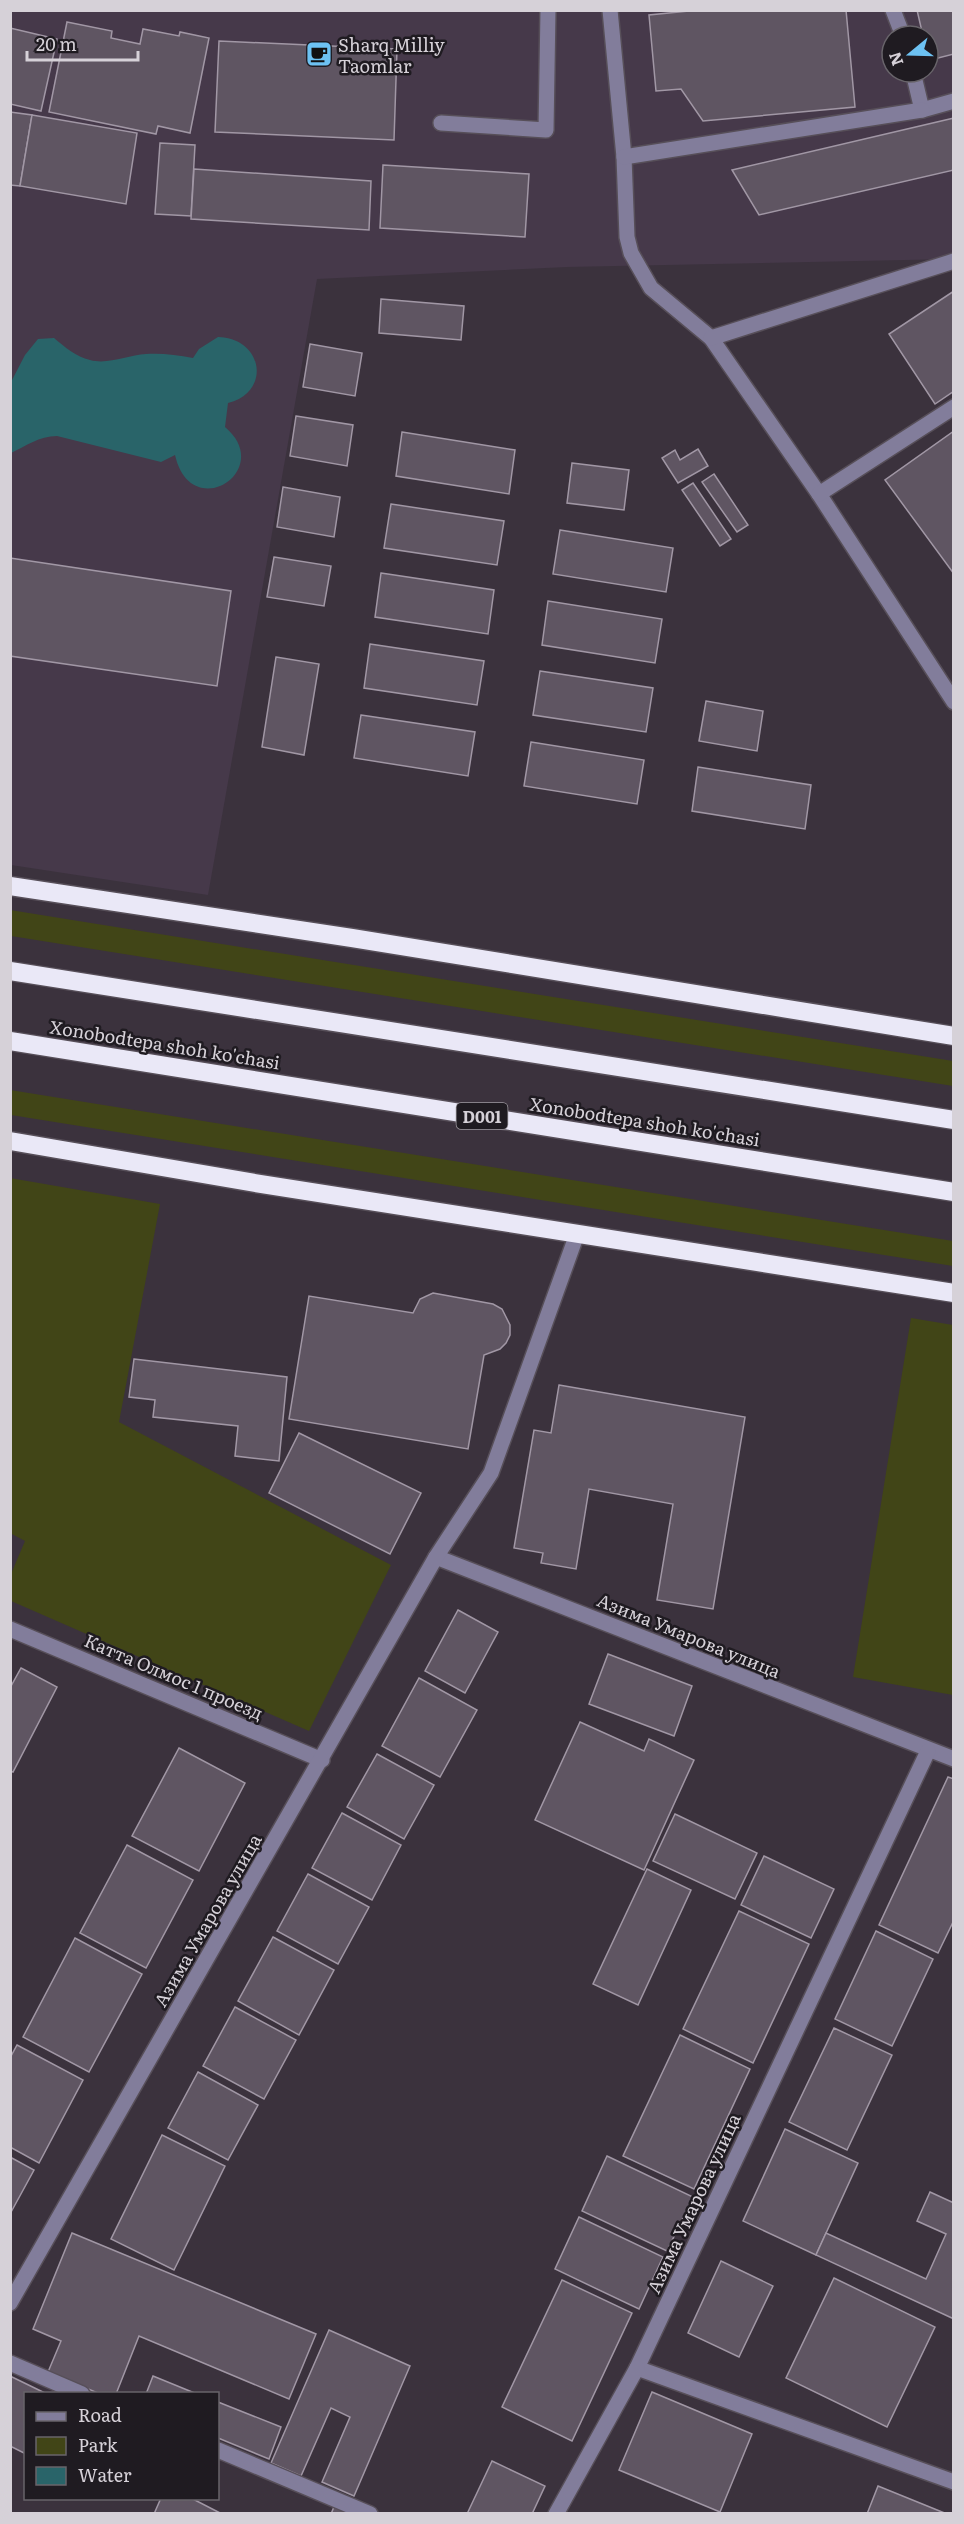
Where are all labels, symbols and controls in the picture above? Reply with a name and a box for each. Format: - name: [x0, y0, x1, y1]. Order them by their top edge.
- scale bar: [27, 24, 138, 62]
- north arrow: [880, 24, 940, 84]
- text: 20 m: [36, 30, 77, 57]
- place label: Sharq Milliy Taomlar: [338, 31, 445, 79]
- cafe icon: Sharq Milliy Taomlar: [304, 39, 334, 69]
- text: N: [881, 49, 908, 69]
- street label: Xonobodtepa shoh ko'chasi: [48, 1012, 282, 1076]
- street label: Xonobodtepa shoh ko'chasi: [528, 1089, 762, 1153]
- road number: D001: [456, 1103, 508, 1129]
- street label: Азима Умарова улица: [593, 1586, 785, 1684]
- street label: Катта Олмос 1 проезд: [81, 1626, 267, 1726]
- street label: Азима Умарова улица: [146, 1828, 268, 2012]
- street label: Азима Умарова улица: [639, 2108, 747, 2297]
- legend: [24, 2392, 219, 2500]
- text: Road: [78, 2401, 122, 2428]
- text: Park: [78, 2431, 119, 2458]
- text: Water: [78, 2461, 132, 2488]

